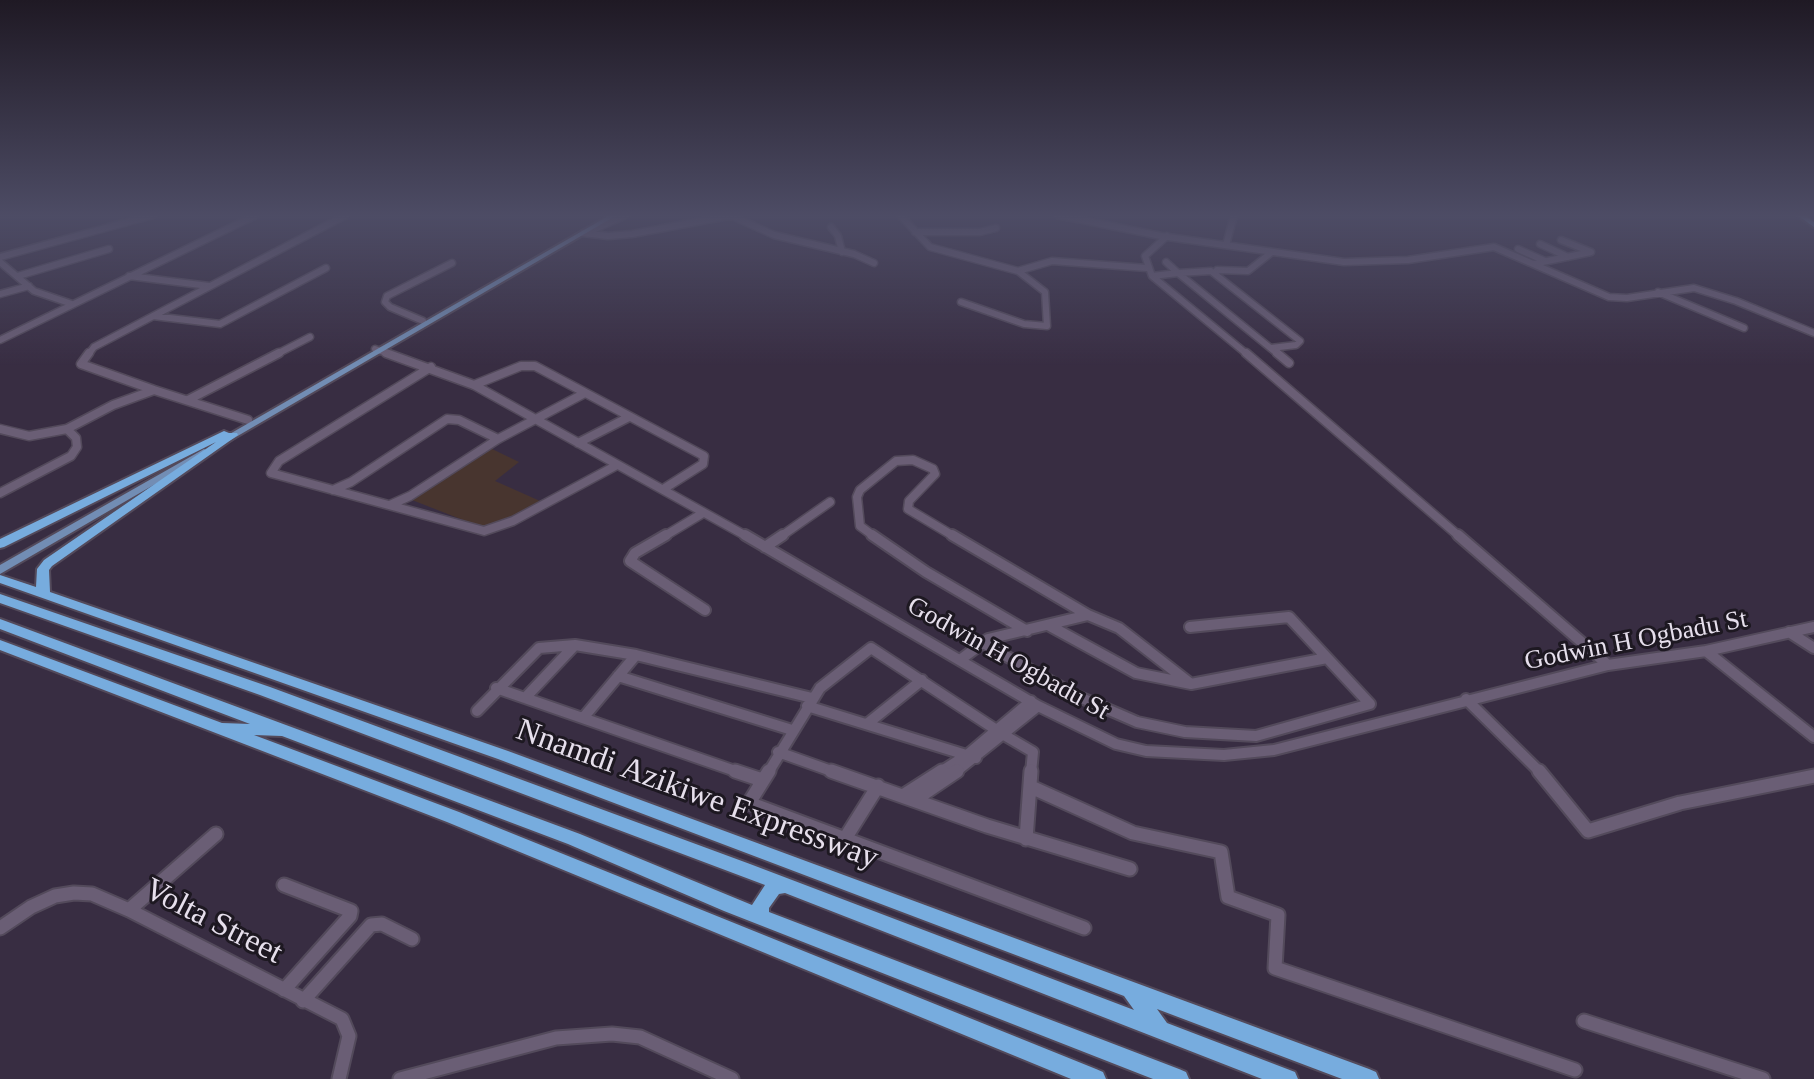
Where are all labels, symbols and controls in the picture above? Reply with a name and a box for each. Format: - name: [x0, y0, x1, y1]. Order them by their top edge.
- street label: Godwin H Ogbadu St: [902, 591, 1114, 727]
- street label: Godwin H Ogbadu St: [1522, 604, 1750, 678]
- street label: Nnamdi Azikiwe Expressway: [511, 712, 883, 878]
- street label: Volta Street: [138, 871, 288, 973]

